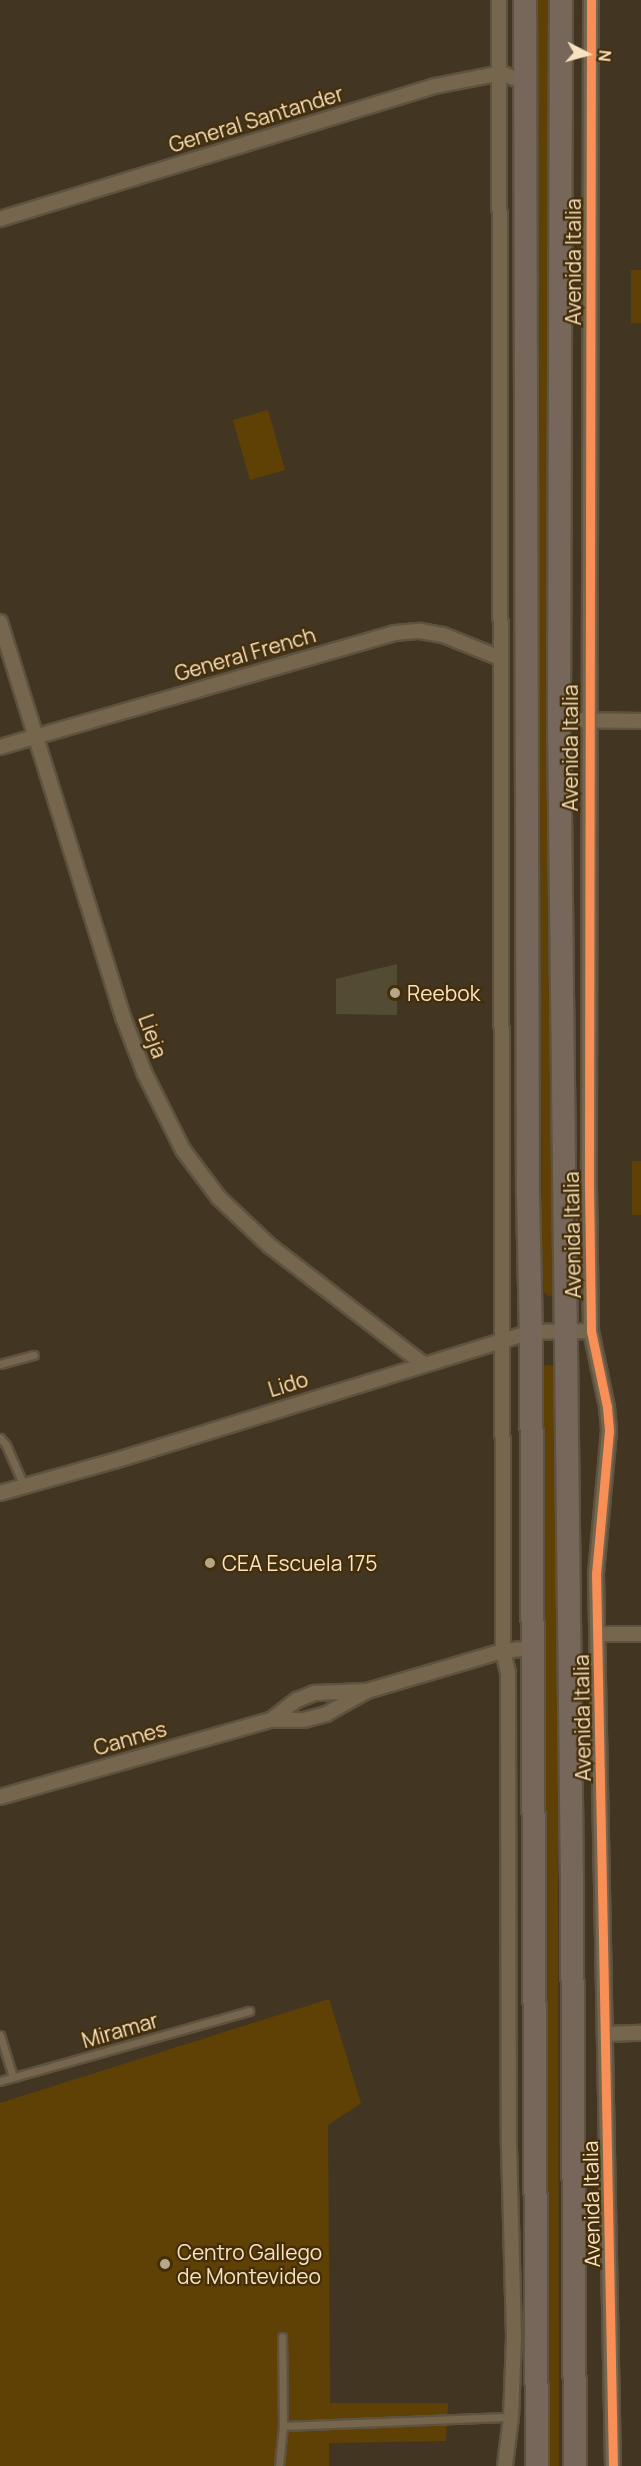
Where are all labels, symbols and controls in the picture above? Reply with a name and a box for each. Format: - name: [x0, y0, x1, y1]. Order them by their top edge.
- north arrow: [557, 24, 617, 84]
- text: N: [593, 49, 616, 63]
- street label: General Santander: [166, 80, 346, 158]
- street label: Avenida Italia: [560, 199, 586, 325]
- street label: General French: [171, 622, 319, 686]
- street label: Avenida Italia: [557, 685, 583, 811]
- place label: Reebok: [407, 980, 480, 1006]
- marker: Reebok: [388, 986, 402, 1000]
- street label: Lieja: [133, 1011, 173, 1061]
- street label: Avenida Italia: [558, 1171, 586, 1299]
- street label: Lido: [265, 1366, 311, 1402]
- place label: CEA Escuela 175: [222, 1550, 377, 1576]
- marker: CEA Escuela 175: [203, 1556, 217, 1570]
- street label: Avenida Italia: [568, 1654, 596, 1782]
- street label: Cannes: [91, 1716, 169, 1760]
- street label: Miramar: [79, 2007, 161, 2053]
- street label: Avenida Italia: [577, 2140, 605, 2268]
- place label: Centro Gallego de Montevideo: [177, 2239, 322, 2289]
- marker: Centro Gallego de Montevideo: [158, 2257, 172, 2271]

